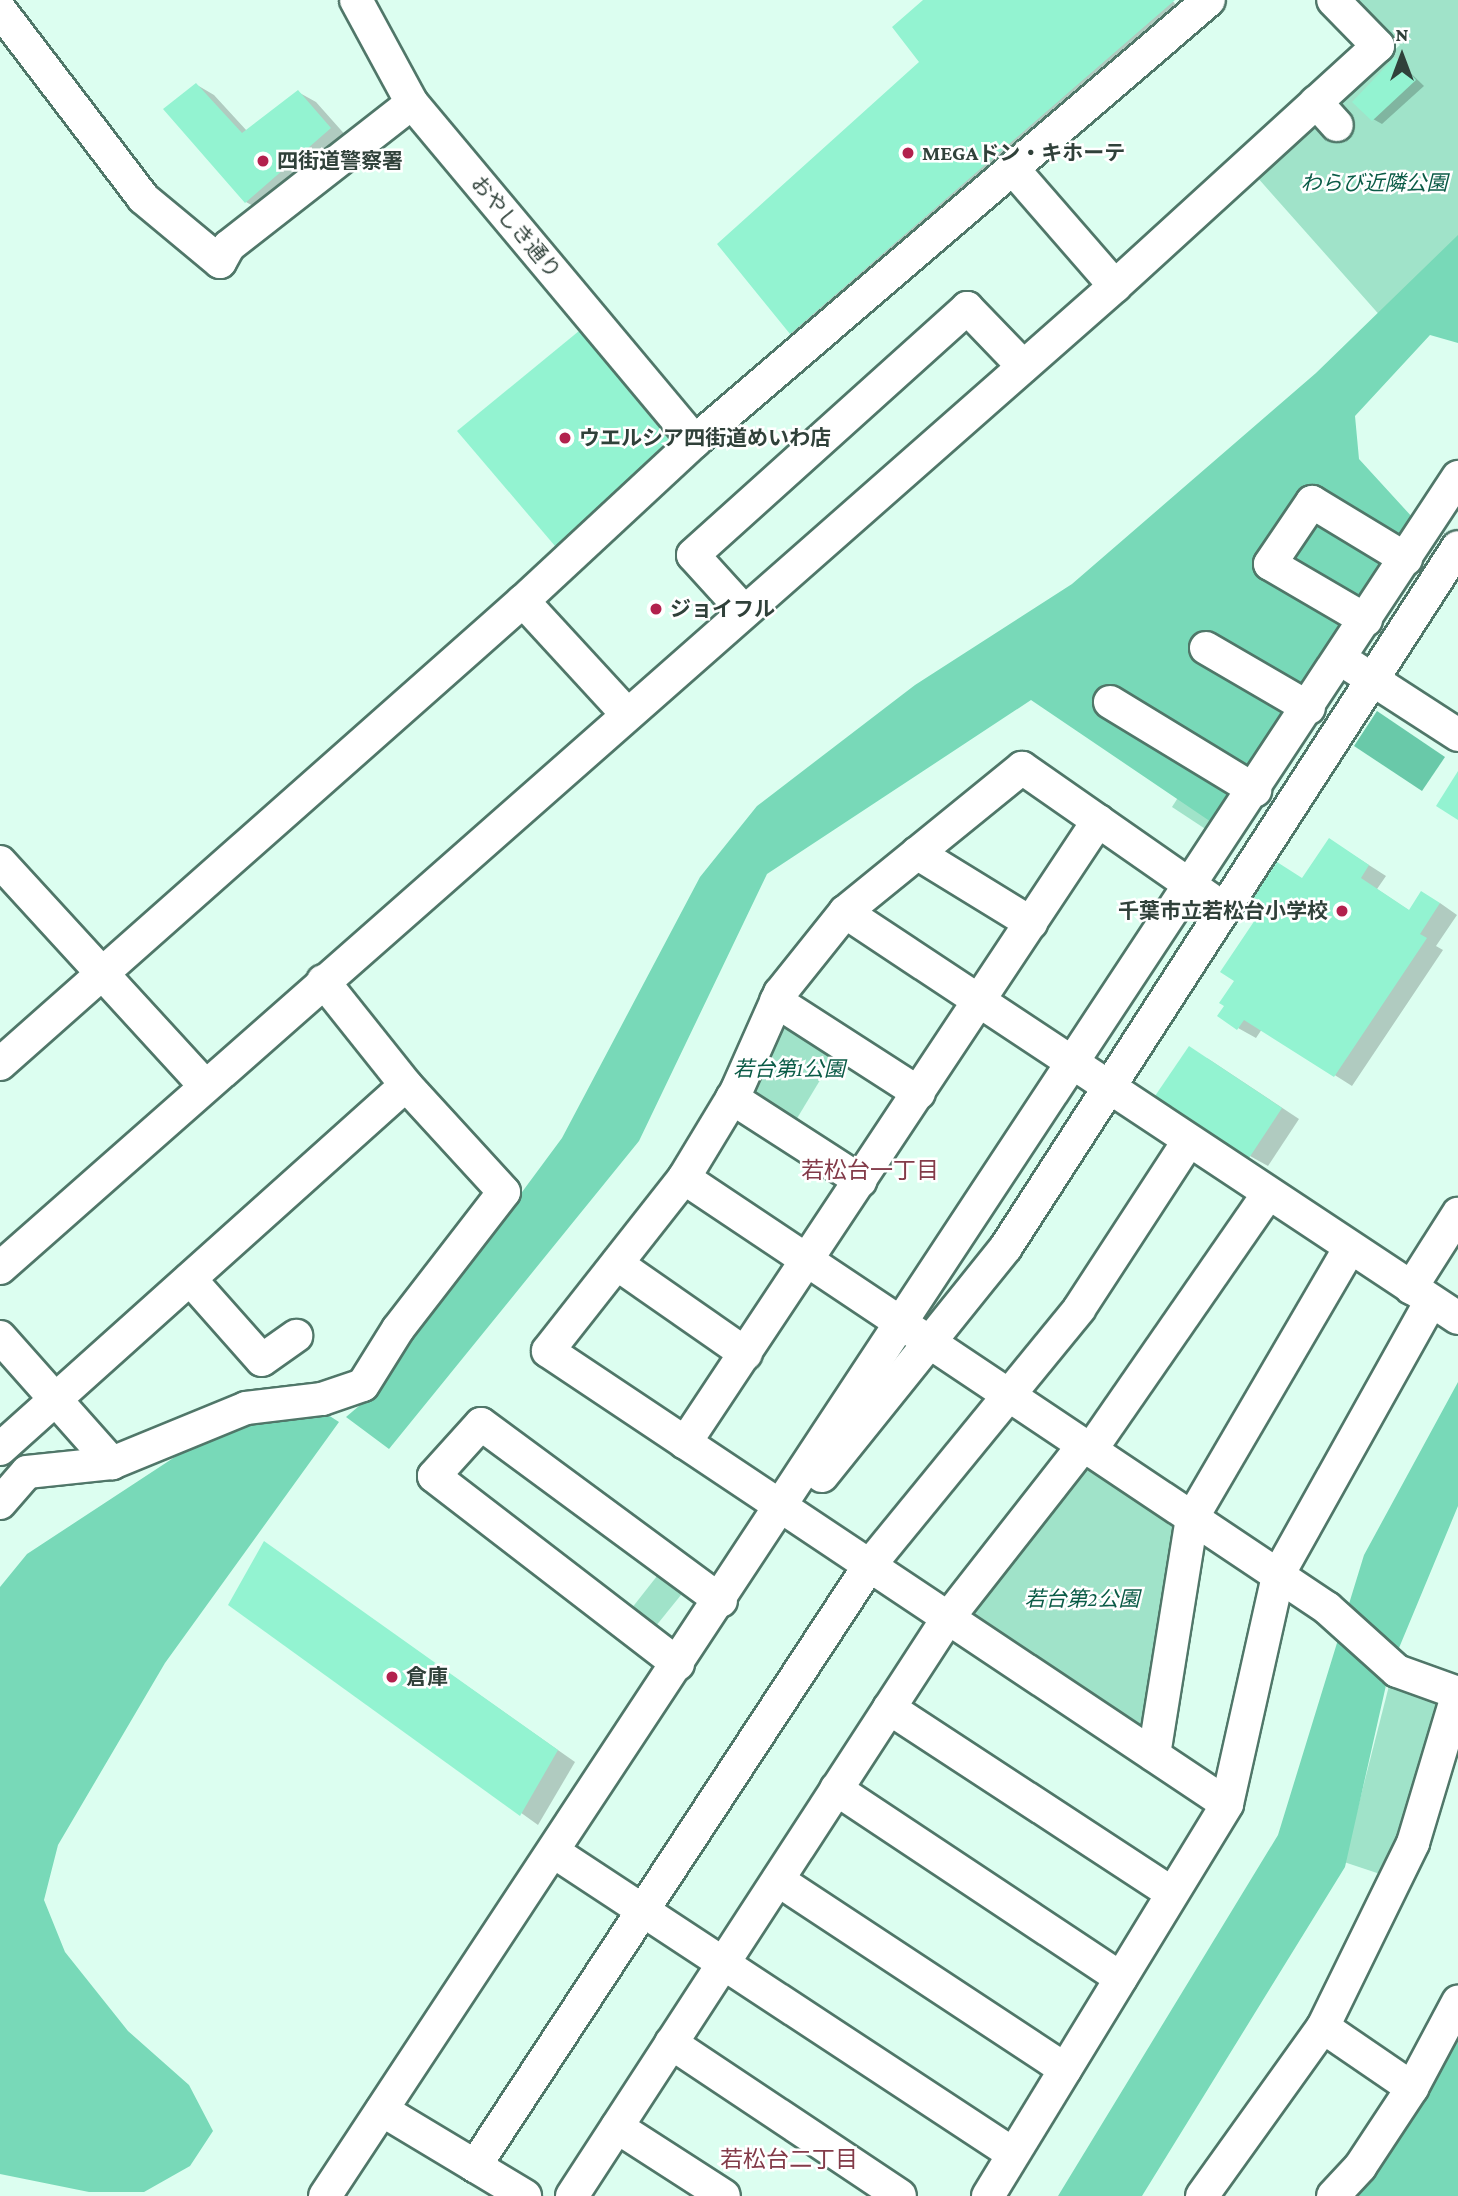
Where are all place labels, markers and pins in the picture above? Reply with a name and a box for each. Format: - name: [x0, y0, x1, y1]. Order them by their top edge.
- place label: MEGAドン・キホーテ: [922, 140, 1125, 166]
- marker: MEGAドン・キホーテ: [900, 145, 916, 161]
- place label: 四街道警察署: [277, 148, 403, 174]
- marker: 四街道警察署: [255, 153, 271, 169]
- place label: ウエルシア四街道めいわ店: [579, 425, 831, 451]
- marker: ウエルシア四街道めいわ店: [557, 430, 573, 446]
- place label: ジョイフル: [670, 596, 775, 622]
- marker: ジョイフル: [648, 601, 664, 617]
- place label: 千葉市立若松台小学校: [1118, 898, 1328, 924]
- marker: 千葉市立若松台小学校: [1334, 903, 1350, 919]
- place label: 倉庫: [406, 1664, 448, 1690]
- marker: 倉庫: [384, 1669, 400, 1685]

